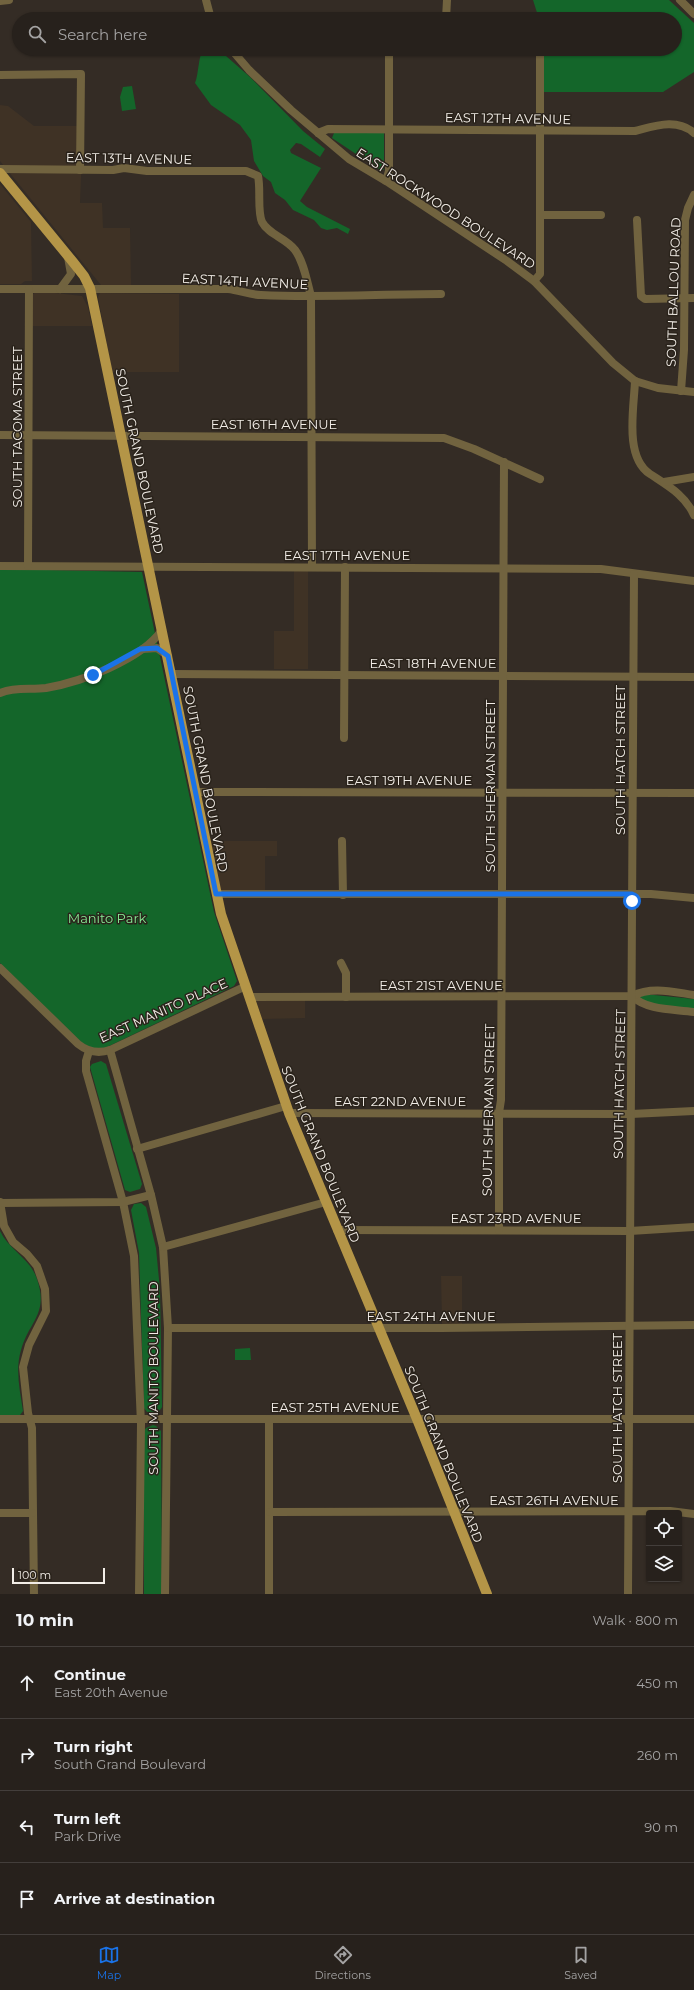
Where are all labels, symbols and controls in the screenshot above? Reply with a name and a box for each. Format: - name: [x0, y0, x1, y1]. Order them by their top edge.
- search box: [12, 12, 682, 56]
- icon: search: [26, 23, 48, 45]
- text: Search here: [58, 25, 147, 44]
- street label: EAST 12TH AVENUE: [445, 109, 571, 127]
- street label: EAST ROCKWOOD BOULEVARD: [353, 144, 539, 272]
- street label: EAST 13TH AVENUE: [66, 149, 192, 167]
- street label: SOUTH BALLOU ROAD: [662, 217, 684, 367]
- street label: EAST 14TH AVENUE: [181, 270, 309, 292]
- street label: SOUTH TACOMA STREET: [9, 346, 25, 508]
- street label: SOUTH GRAND BOULEVARD: [113, 367, 168, 555]
- street label: EAST 16TH AVENUE: [211, 416, 337, 432]
- street label: EAST 17TH AVENUE: [284, 547, 410, 563]
- street label: EAST 18TH AVENUE: [369, 655, 497, 671]
- route end: [84, 666, 102, 684]
- street label: SOUTH HATCH STREET: [612, 684, 628, 835]
- street label: SOUTH GRAND BOULEVARD: [180, 685, 232, 874]
- street label: SOUTH SHERMAN STREET: [482, 699, 498, 872]
- street label: EAST 19TH AVENUE: [346, 772, 472, 788]
- route start: [623, 892, 641, 910]
- park label: Manito Park: [68, 910, 146, 926]
- street label: EAST MANITO PLACE: [96, 975, 230, 1045]
- street label: EAST 21ST AVENUE: [379, 977, 503, 993]
- street label: SOUTH HATCH STREET: [610, 1008, 628, 1159]
- street label: SOUTH SHERMAN STREET: [478, 1023, 498, 1196]
- street label: SOUTH GRAND BOULEVARD: [278, 1063, 364, 1245]
- street label: EAST 22ND AVENUE: [334, 1093, 466, 1109]
- street label: EAST 23RD AVENUE: [451, 1210, 582, 1226]
- street label: SOUTH MANITO BOULEVARD: [145, 1281, 161, 1475]
- street label: EAST 24TH AVENUE: [366, 1308, 496, 1324]
- street label: SOUTH HATCH STREET: [609, 1332, 625, 1483]
- street label: SOUTH GRAND BOULEVARD: [401, 1363, 487, 1545]
- street label: EAST 25TH AVENUE: [271, 1399, 399, 1415]
- street label: EAST 26TH AVENUE: [489, 1492, 619, 1508]
- map controls: [646, 1510, 682, 1582]
- button: locate: [646, 1510, 682, 1546]
- button: layers: [646, 1546, 682, 1582]
- scale bar: [12, 1566, 105, 1585]
- text: 100 m: [18, 1568, 51, 1582]
- text: 10 min: [16, 1610, 74, 1630]
- text: Walk · 800 m: [593, 1612, 678, 1628]
- text: Continue: [54, 1665, 126, 1684]
- icon: ahead: [16, 1672, 38, 1694]
- text: 450 m: [636, 1675, 678, 1691]
- text: East 20th Avenue: [54, 1684, 168, 1700]
- text: Turn right: [54, 1737, 133, 1756]
- icon: right: [16, 1744, 38, 1766]
- text: 260 m: [637, 1747, 678, 1763]
- text: South Grand Boulevard: [54, 1756, 206, 1772]
- text: Turn left: [54, 1809, 121, 1828]
- icon: left: [16, 1816, 38, 1838]
- text: 90 m: [644, 1819, 678, 1835]
- text: Park Drive: [54, 1828, 121, 1844]
- icon: arrive: [16, 1888, 38, 1910]
- text: Arrive at destination: [54, 1889, 215, 1908]
- tab: Map: [97, 1944, 121, 1982]
- tab: Directions: [315, 1944, 371, 1982]
- tab: Saved: [564, 1944, 597, 1982]

